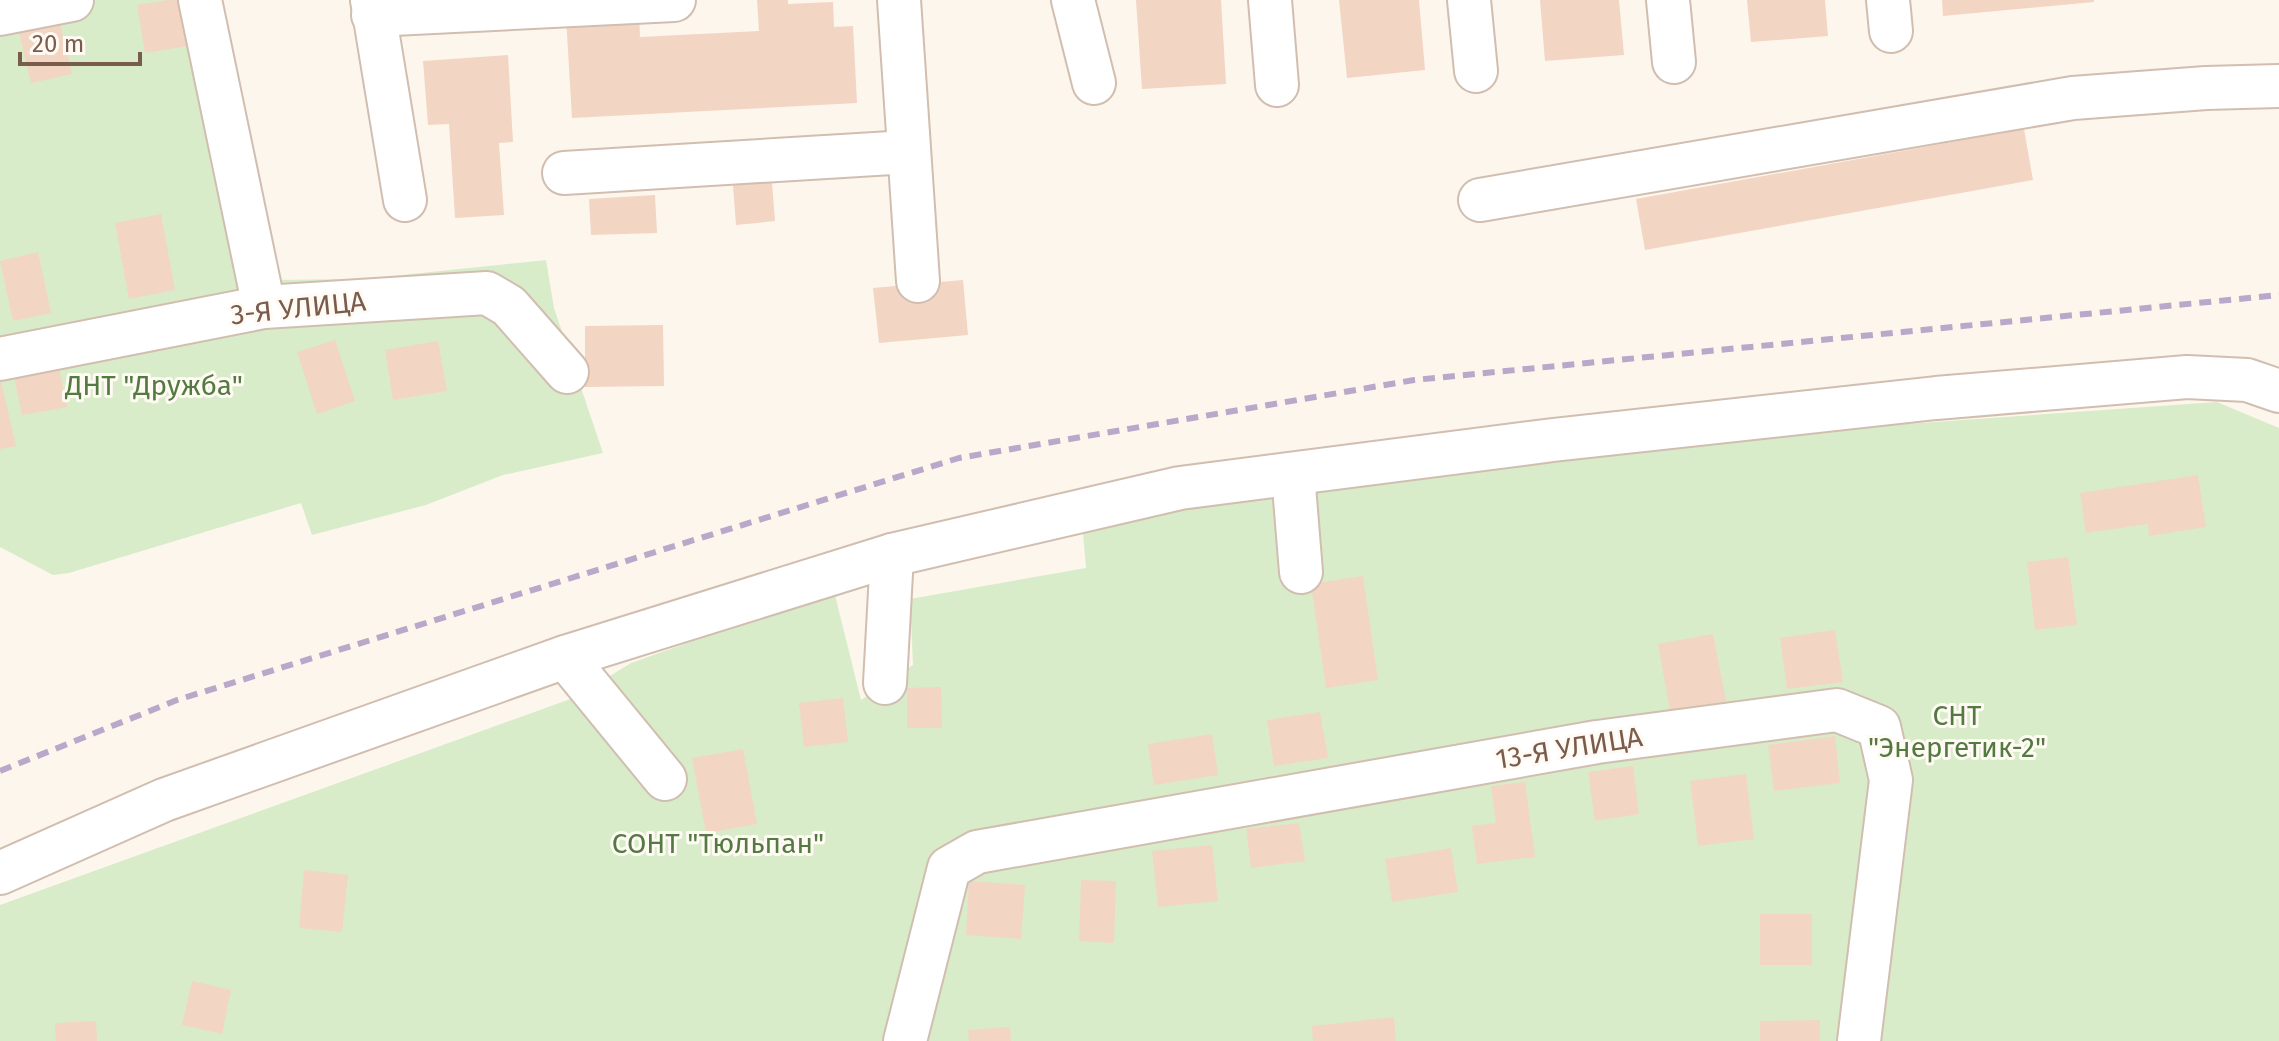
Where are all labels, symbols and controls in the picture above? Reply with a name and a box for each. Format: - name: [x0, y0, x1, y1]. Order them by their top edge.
- scale bar: [20, 16, 140, 66]
- text: 20 m: [32, 30, 84, 58]
- street label: 3-Я УЛИЦА: [229, 284, 367, 332]
- park label: ДНТ "Дружба": [64, 369, 243, 402]
- park label: СHТ "Энергетик-2": [1868, 699, 2046, 764]
- street label: 13-Я УЛИЦА: [1493, 720, 1645, 776]
- park label: СОНТ "Тюльпан": [612, 827, 824, 860]

